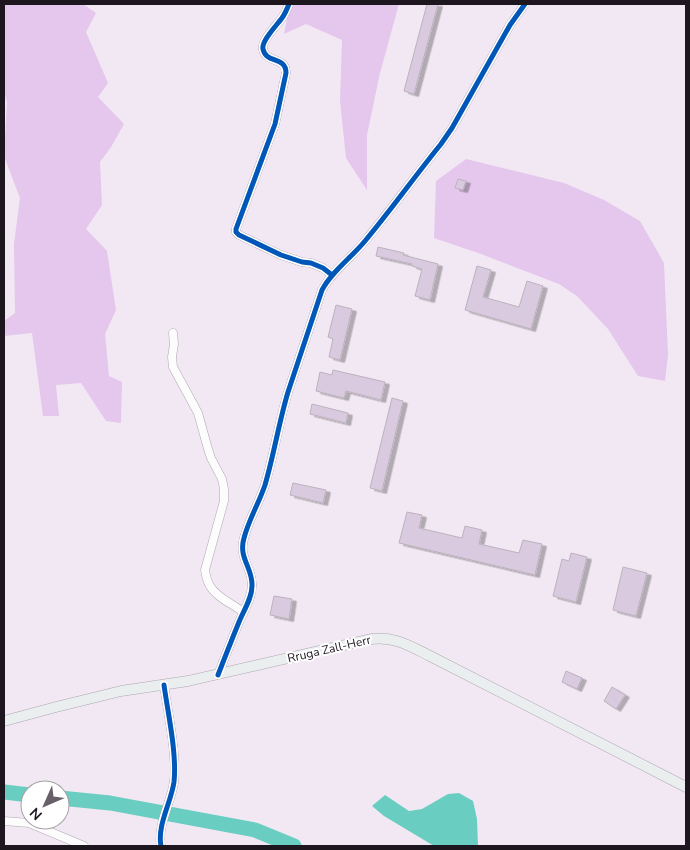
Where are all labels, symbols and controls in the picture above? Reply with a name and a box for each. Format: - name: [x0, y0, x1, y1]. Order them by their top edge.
- street label: Rruga Zall-Herr: [286, 631, 373, 666]
- north arrow: [20, 780, 70, 830]
- text: N: [26, 803, 47, 824]

